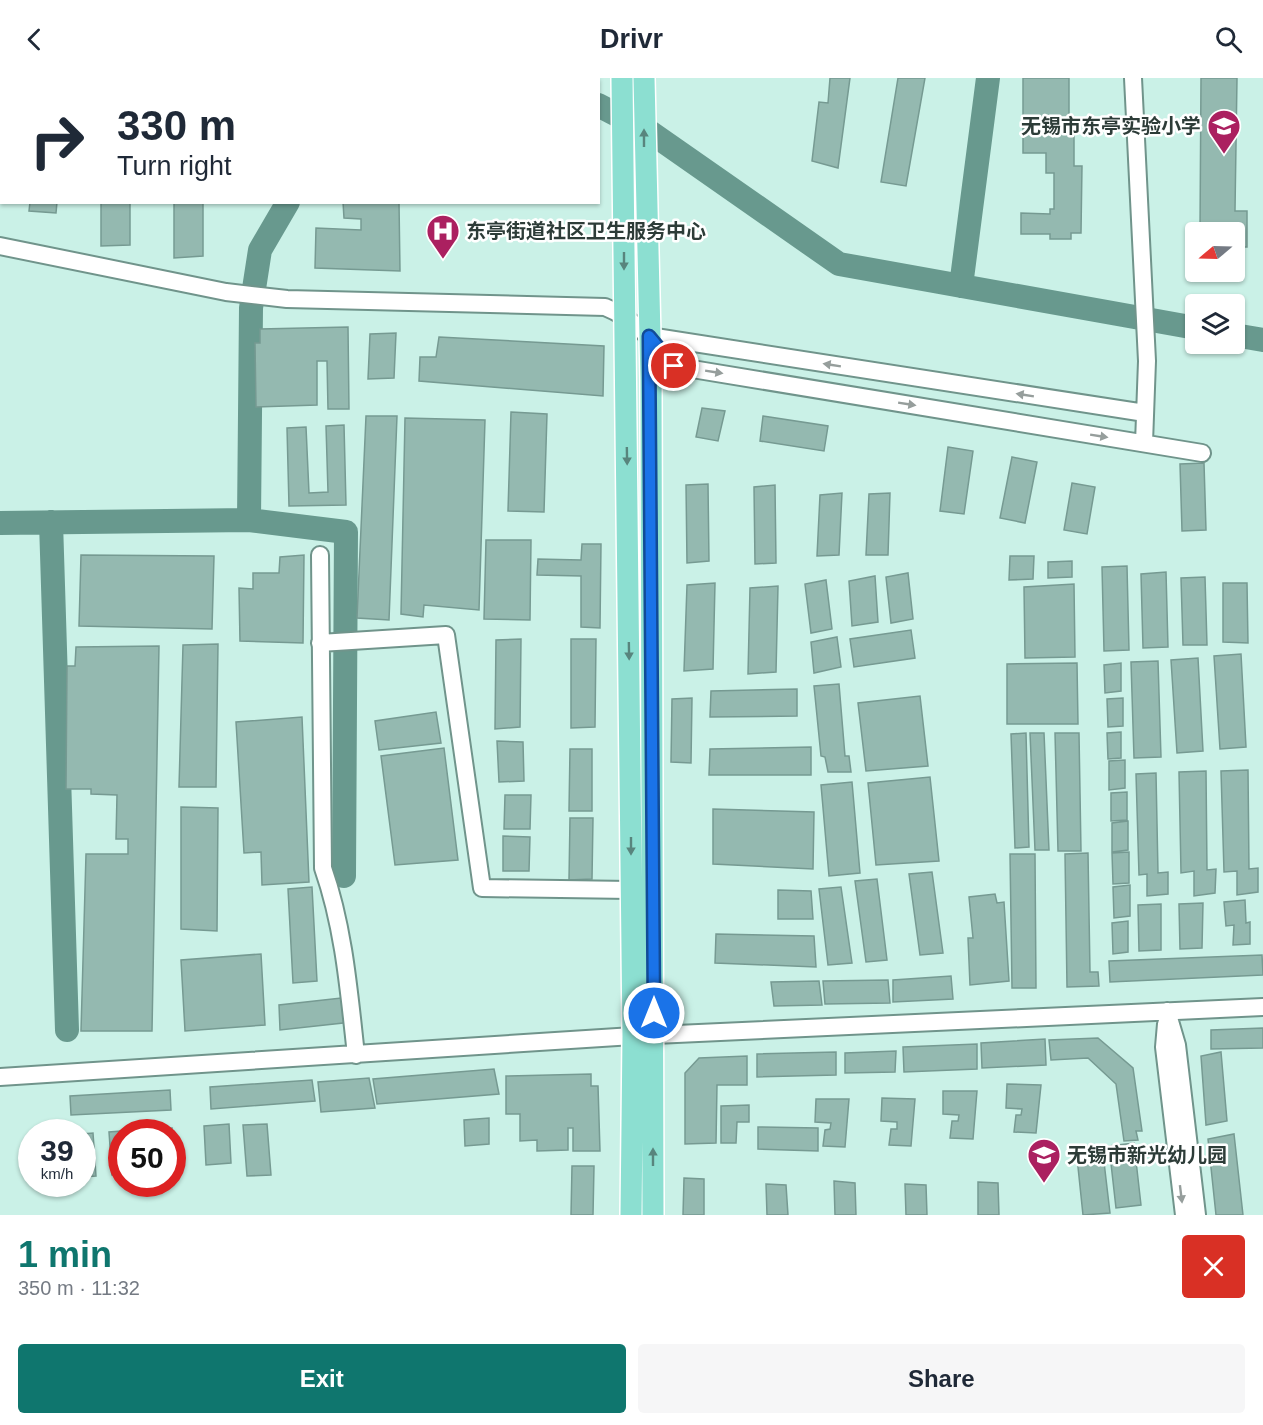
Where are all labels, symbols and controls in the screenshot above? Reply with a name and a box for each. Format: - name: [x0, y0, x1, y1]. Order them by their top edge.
- icon: back: [18, 23, 51, 56]
- icon: search: [1212, 23, 1245, 56]
- text: Drivr: [600, 24, 663, 54]
- icon: right: [18, 102, 96, 180]
- text: 330 m: [117, 102, 236, 149]
- school or university icon: 无锡市东亭实验小学: [1206, 108, 1242, 155]
- place label: 无锡市东亭实验小学: [1021, 115, 1201, 137]
- one-way arrow: [639, 128, 649, 147]
- text: Turn right: [117, 151, 232, 181]
- hospital icon: 东亭街道社区卫生服务中心: [425, 213, 461, 260]
- place label: 东亭街道社区卫生服务中心: [466, 220, 706, 242]
- north arrow: [1185, 222, 1245, 282]
- map controls: [1185, 222, 1245, 354]
- one-way arrow: [619, 251, 629, 270]
- button: layers: [1185, 294, 1245, 354]
- pin: [648, 340, 699, 391]
- icon: arrive: [657, 349, 690, 382]
- one-way arrow: [822, 360, 841, 369]
- one-way arrow: [705, 368, 724, 377]
- one-way arrow: [1015, 390, 1034, 399]
- one-way arrow: [897, 400, 916, 409]
- one-way arrow: [1090, 432, 1109, 441]
- one-way arrow: [622, 446, 632, 465]
- one-way arrow: [624, 641, 634, 660]
- one-way arrow: [626, 836, 636, 855]
- position arrow: [622, 981, 686, 1045]
- speed limit sign: 50: [108, 1119, 186, 1197]
- text: 39: [40, 1134, 74, 1167]
- school or university icon: 无锡市新光幼儿园: [1026, 1137, 1062, 1184]
- place label: 无锡市新光幼儿园: [1067, 1144, 1227, 1166]
- one-way arrow: [648, 1147, 658, 1166]
- text: km/h: [41, 1165, 73, 1182]
- one-way arrow: [1176, 1185, 1186, 1204]
- text: 1 min: [18, 1234, 112, 1275]
- button: close: [1182, 1235, 1245, 1298]
- text: 350 m · 11:32: [18, 1277, 140, 1299]
- button: Exit: [18, 1344, 626, 1413]
- button: Share: [638, 1344, 1245, 1413]

